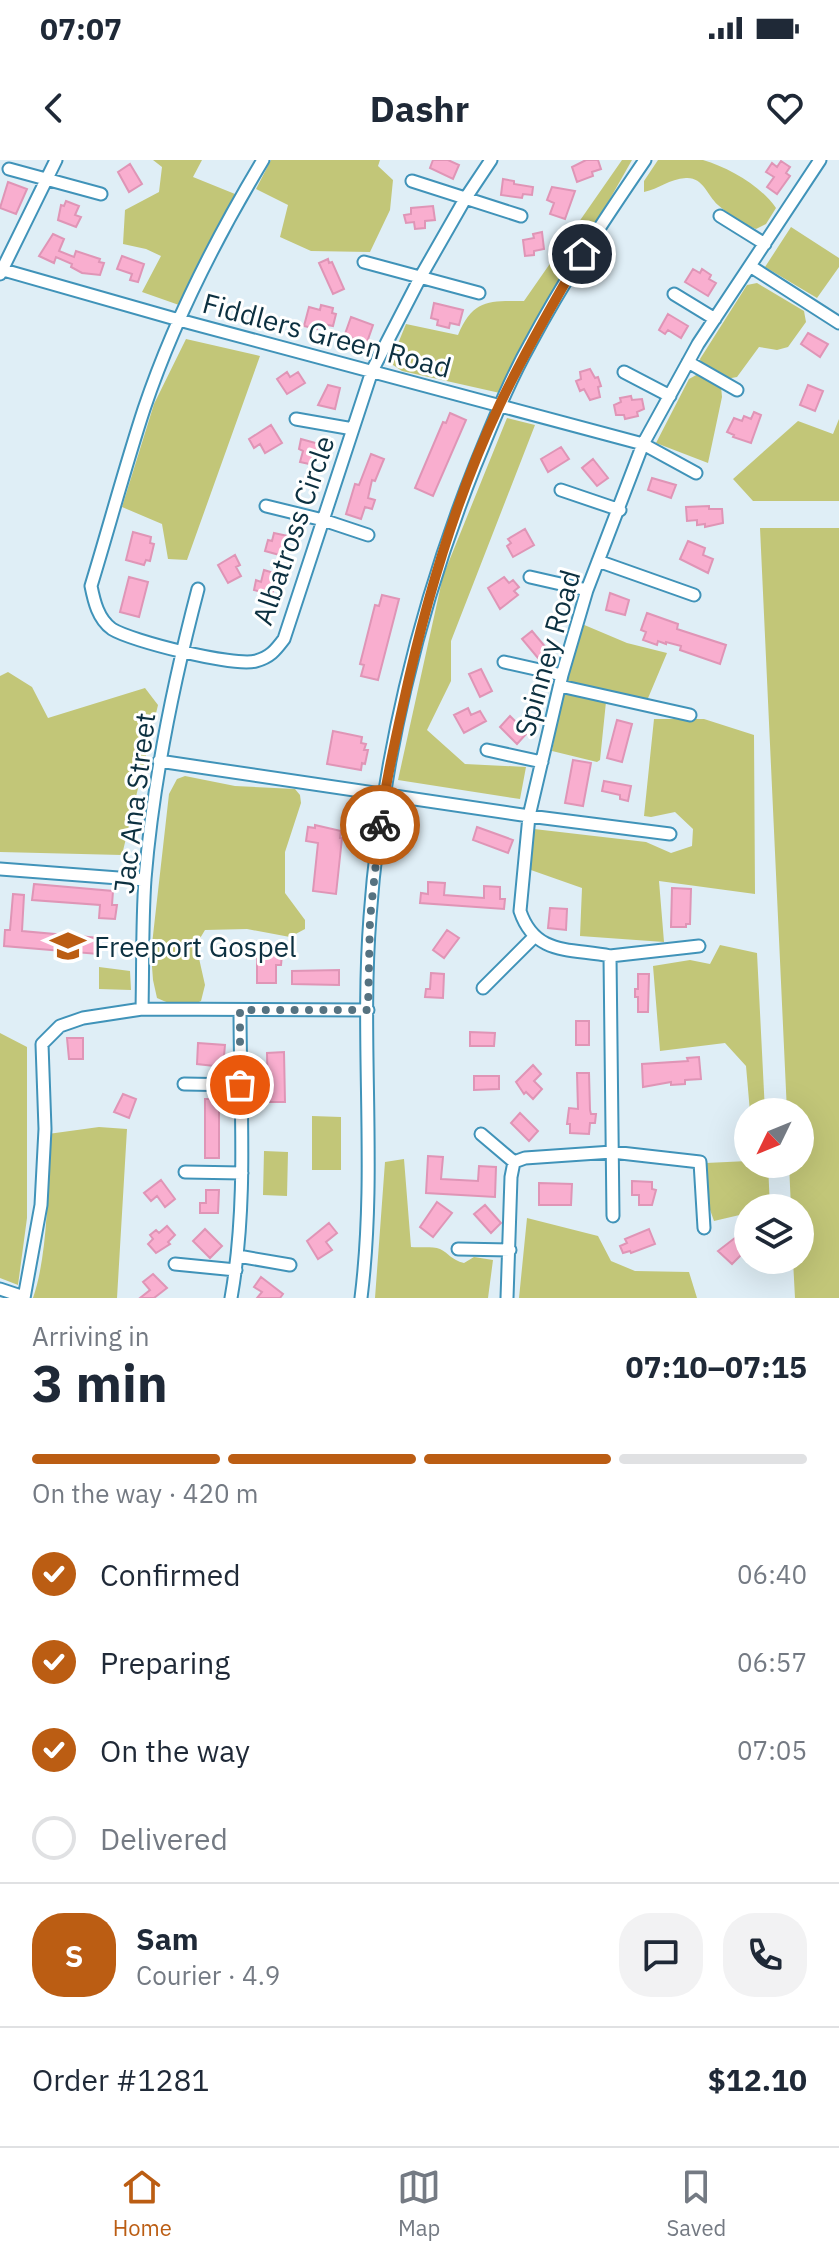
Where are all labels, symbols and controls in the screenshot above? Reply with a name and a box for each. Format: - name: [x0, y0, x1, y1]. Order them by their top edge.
- text: 07:07: [40, 9, 122, 48]
- text: Dashr: [370, 85, 469, 132]
- icon: back: [32, 86, 76, 130]
- icon: heart: [763, 86, 807, 130]
- pin: [548, 220, 616, 288]
- icon: home: [560, 232, 604, 276]
- street label: Fiddlers Green Road: [199, 284, 455, 386]
- street label: Albatross Circle: [243, 431, 343, 629]
- street label: Spinney Road: [506, 565, 588, 741]
- street label: Jac Ana Street: [105, 710, 163, 896]
- courier: [340, 785, 420, 865]
- icon: bike: [358, 803, 402, 847]
- school or university icon: Freeport Gospel: [49, 927, 87, 965]
- place label: Freeport Gospel: [94, 928, 297, 965]
- pin: [206, 1051, 274, 1119]
- icon: bag: [218, 1063, 262, 1107]
- north arrow: [734, 1098, 814, 1178]
- map controls: [734, 1098, 814, 1274]
- button: layers: [734, 1194, 814, 1274]
- text: Arriving in: [32, 1319, 149, 1353]
- text: 07:10–07:15: [626, 1347, 807, 1386]
- text: 3 min: [32, 1349, 168, 1416]
- text: On the way · 420 m: [32, 1476, 258, 1510]
- icon: check: [32, 1552, 76, 1596]
- text: Confirmed: [100, 1555, 241, 1594]
- text: 06:40: [737, 1557, 807, 1591]
- icon: check: [32, 1640, 76, 1684]
- text: Preparing: [100, 1643, 230, 1682]
- text: 06:57: [737, 1645, 807, 1679]
- icon: check: [32, 1728, 76, 1772]
- text: On the way: [100, 1731, 250, 1770]
- text: 07:05: [737, 1733, 807, 1767]
- text: Delivered: [100, 1819, 228, 1858]
- button: chat: [619, 1913, 703, 1997]
- button: phone: [723, 1913, 807, 1997]
- text: Sam: [136, 1919, 199, 1958]
- text: S: [65, 1936, 83, 1975]
- text: Courier · 4.9: [136, 1958, 280, 1992]
- text: Order #1281: [32, 2060, 209, 2099]
- text: $12.10: [708, 2060, 807, 2099]
- tab: Home: [113, 2165, 172, 2242]
- tab: Map: [397, 2165, 441, 2242]
- tab: Saved: [666, 2165, 726, 2242]

